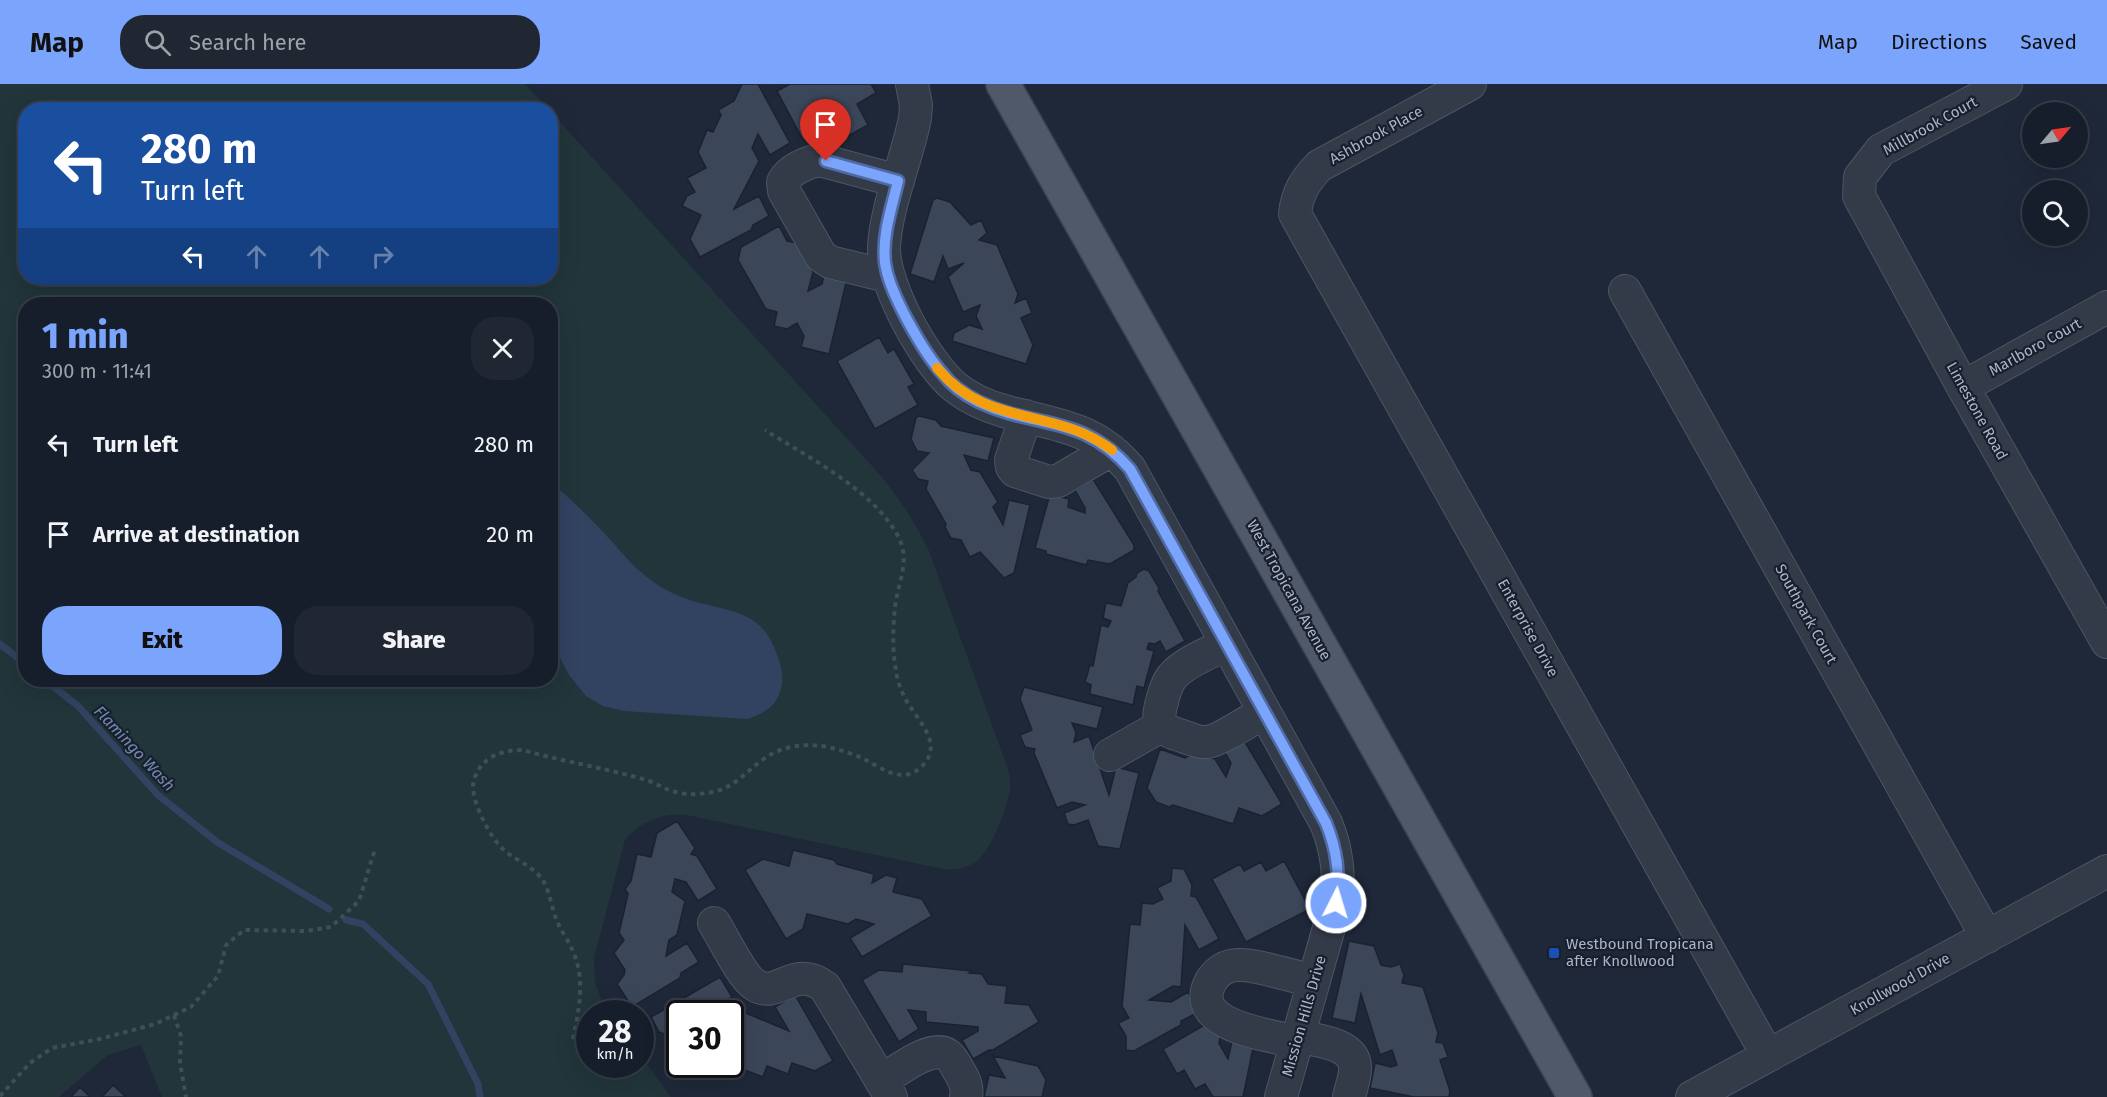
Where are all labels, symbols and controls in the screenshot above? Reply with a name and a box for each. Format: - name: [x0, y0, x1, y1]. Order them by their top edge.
- search box: [120, 15, 540, 69]
- text: Map: [30, 26, 84, 59]
- icon: search: [141, 26, 174, 59]
- text: Search here: [189, 29, 307, 56]
- text: Map: [1818, 29, 1858, 55]
- text: Directions: [1891, 29, 1987, 55]
- text: Saved: [2020, 29, 2077, 55]
- street label: Millbrook Court: [1880, 92, 1981, 159]
- pin: [800, 99, 851, 161]
- street label: Ashbrook Place: [1326, 102, 1426, 168]
- north arrow: [2022, 102, 2088, 168]
- map controls: [2022, 102, 2088, 246]
- icon: arrive: [809, 108, 842, 141]
- text: 280 m: [141, 124, 257, 174]
- icon: left: [42, 126, 120, 204]
- text: Turn left: [141, 175, 244, 207]
- button: search: [2022, 180, 2088, 246]
- icon: left: [177, 240, 210, 273]
- icon: ahead: [240, 240, 273, 273]
- icon: ahead: [303, 240, 336, 273]
- icon: right: [366, 240, 399, 273]
- text: 1 min: [42, 314, 128, 358]
- street label: Marlboro Court: [1986, 314, 2085, 380]
- button: close: [471, 317, 534, 380]
- text: 300 m · 11:41: [42, 359, 152, 383]
- street label: Limestone Road: [1943, 359, 2011, 463]
- icon: left: [42, 428, 75, 461]
- text: Turn left: [93, 431, 178, 458]
- text: 280 m: [474, 431, 534, 458]
- street label: West Tropicana Avenue: [1243, 517, 1335, 663]
- icon: arrive: [42, 518, 75, 551]
- text: Arrive at destination: [93, 521, 300, 548]
- text: 20 m: [486, 521, 534, 548]
- street label: Southpark Court: [1771, 561, 1841, 667]
- street label: Enterprise Drive: [1494, 576, 1562, 680]
- button: Exit: [42, 606, 282, 675]
- button: Share: [294, 606, 534, 675]
- water label: Flamingo Wash: [90, 702, 179, 795]
- position arrow: [1304, 871, 1368, 935]
- place label: Westbound Tropicana after Knollwood: [1566, 935, 1714, 970]
- marker: Westbound Tropicana after Knollwood: [1547, 946, 1561, 960]
- street label: Knollwood Drive: [1847, 949, 1953, 1019]
- street label: Mission Hills Drive: [1278, 953, 1330, 1079]
- speed limit sign: 30: [666, 1000, 744, 1078]
- text: 28: [599, 1014, 631, 1050]
- text: km/h: [596, 1045, 634, 1063]

